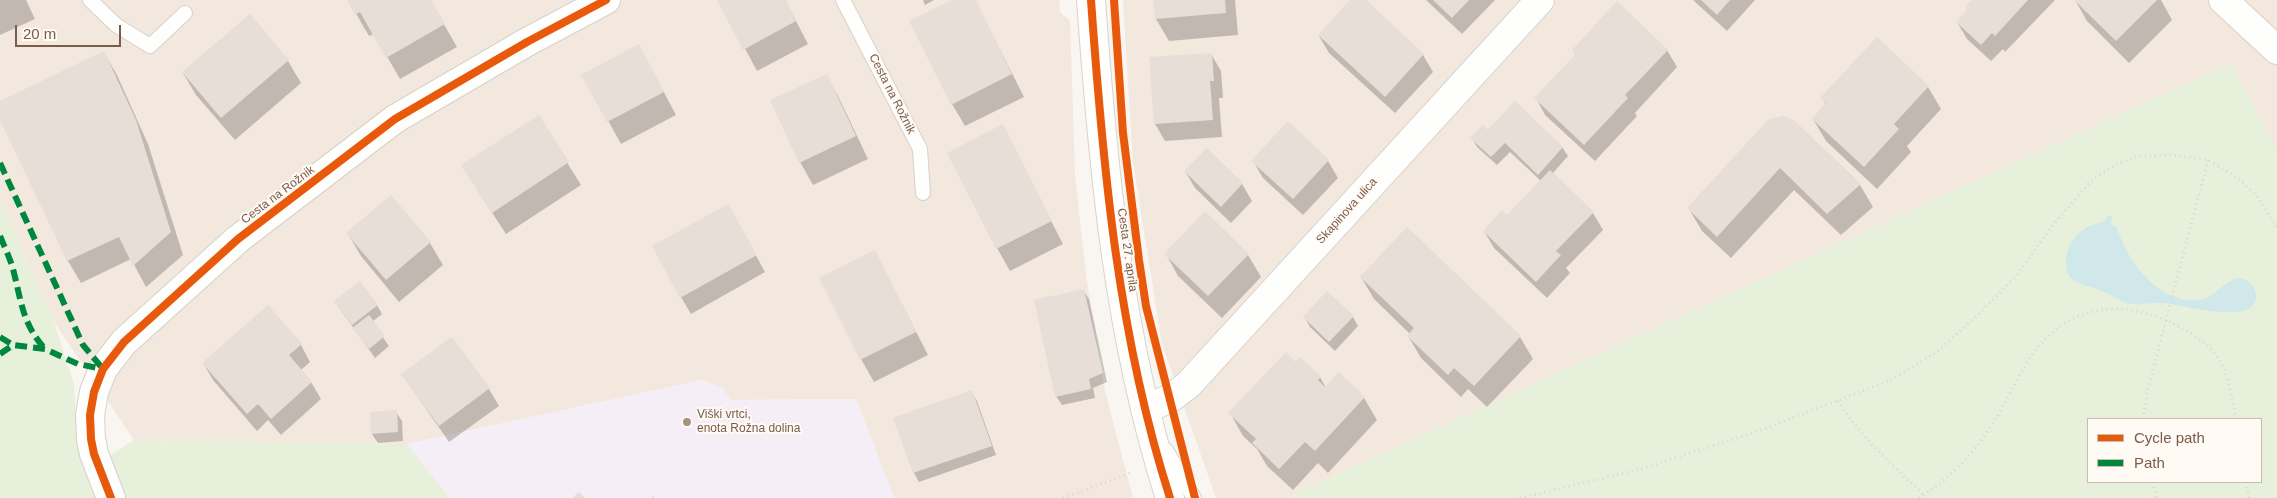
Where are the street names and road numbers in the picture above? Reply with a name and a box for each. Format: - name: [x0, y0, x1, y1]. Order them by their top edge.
- street label: Cesta na Rožnik: [866, 52, 918, 136]
- street label: Cesta na Rožnik: [239, 163, 317, 227]
- street label: Skapinova ulica: [1314, 175, 1380, 247]
- street label: Cesta 27. aprila: [1114, 207, 1140, 293]

